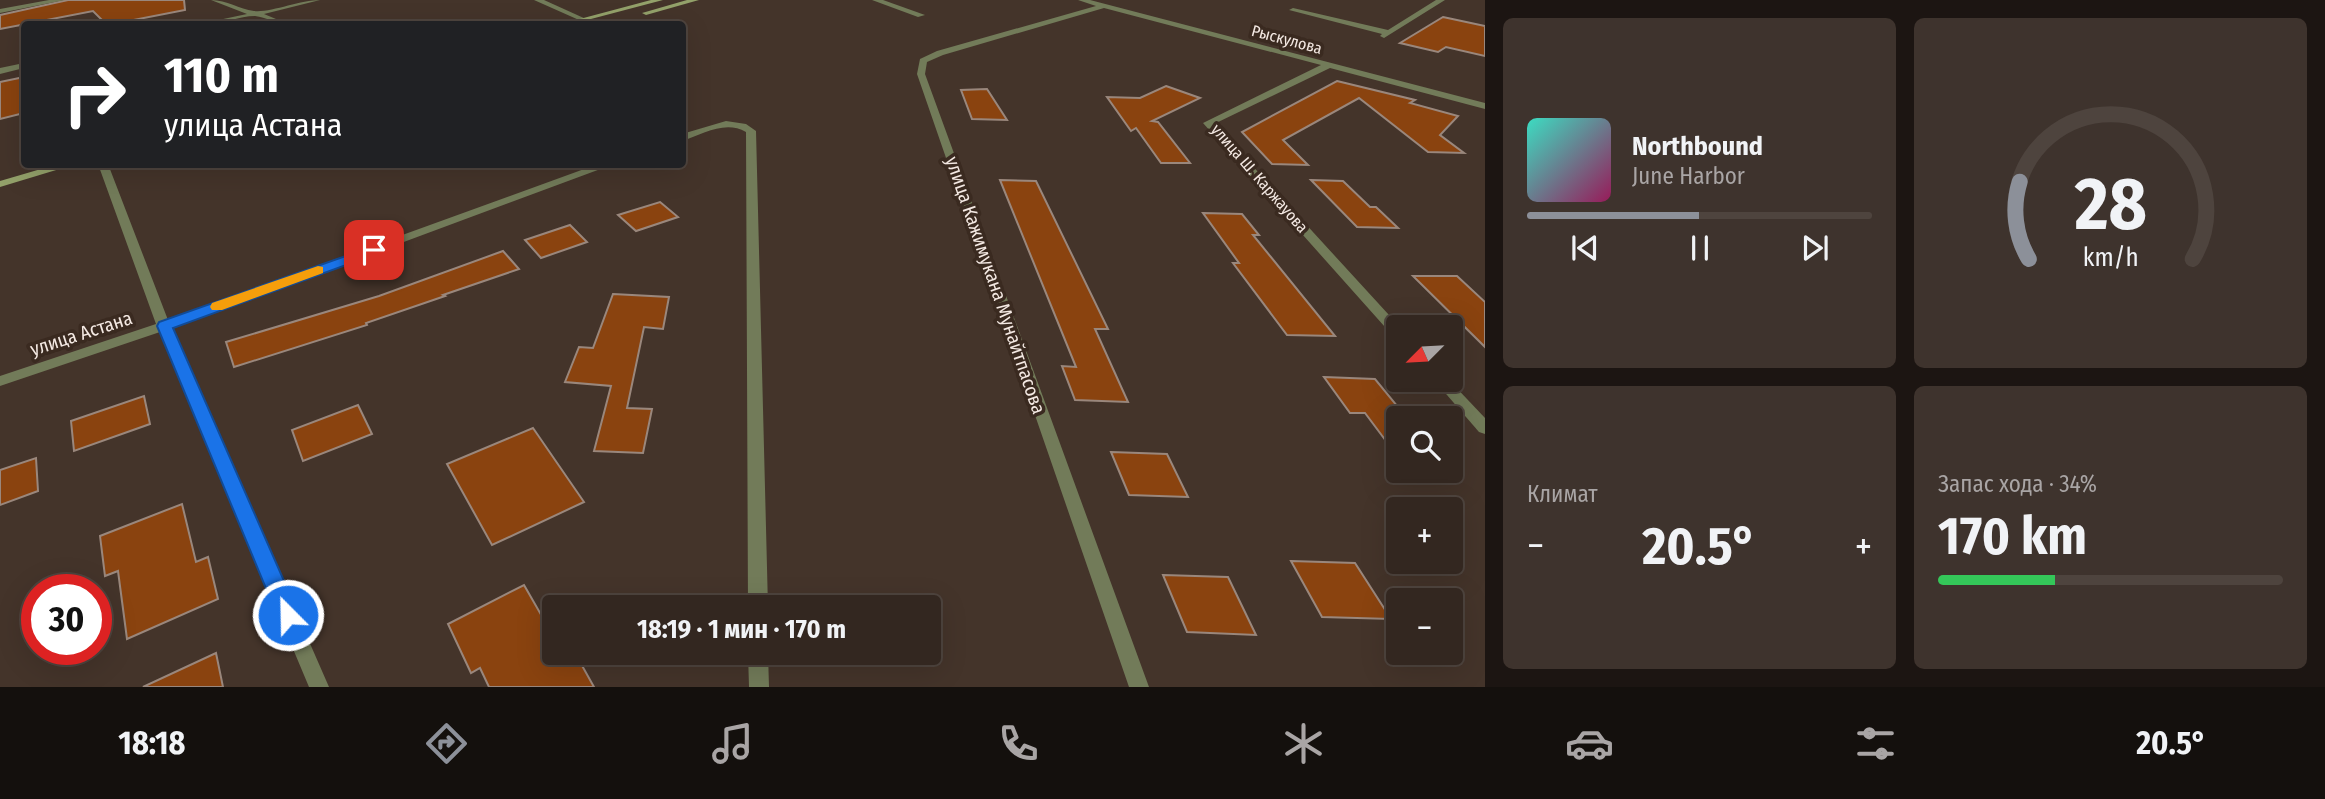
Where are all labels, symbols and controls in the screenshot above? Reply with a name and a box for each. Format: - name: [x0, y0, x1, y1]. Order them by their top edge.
- street label: Рыскулова: [1249, 21, 1324, 58]
- text: 110 m: [164, 46, 279, 105]
- icon: right: [49, 49, 140, 140]
- text: улица Астана: [164, 106, 343, 144]
- street label: улица Ш. Каржауова: [1207, 120, 1312, 237]
- text: Northbound: [1632, 131, 1763, 162]
- street label: улица Кажимукана Мунайтпасова: [941, 153, 1050, 417]
- text: 28: [2073, 161, 2147, 248]
- text: June Harbor: [1632, 162, 1745, 190]
- pin: [344, 220, 404, 280]
- icon: previous: [1566, 229, 1604, 267]
- icon: pause: [1681, 229, 1719, 267]
- icon: next: [1796, 229, 1834, 267]
- icon: arrive: [355, 231, 393, 269]
- text: km/h: [2083, 243, 2138, 273]
- street label: улица Астана: [27, 306, 135, 361]
- north arrow: [1386, 315, 1463, 392]
- map controls: [1386, 315, 1463, 665]
- button: search: [1386, 406, 1463, 483]
- text: Запас хода · 34%: [1938, 470, 2097, 498]
- text: Климат: [1527, 480, 1598, 508]
- button: +: [1386, 497, 1463, 574]
- text: 170 km: [1938, 505, 2087, 568]
- text: 20.5°: [1642, 515, 1757, 578]
- text: −: [1527, 523, 1544, 569]
- text: +: [1855, 523, 1872, 569]
- speed limit sign: 30: [21, 574, 112, 665]
- position arrow: [251, 578, 325, 652]
- button: −: [1386, 588, 1463, 665]
- text: 18:19 · 1 мин · 170 m: [637, 614, 846, 645]
- icon: directions: [422, 719, 471, 768]
- icon: music: [708, 719, 757, 768]
- icon: phone: [994, 719, 1043, 768]
- icon: climate: [1279, 719, 1328, 768]
- icon: car: [1565, 719, 1614, 768]
- icon: filters: [1851, 719, 1900, 768]
- text: 18:18: [118, 724, 185, 762]
- text: 20.5°: [2136, 724, 2207, 762]

